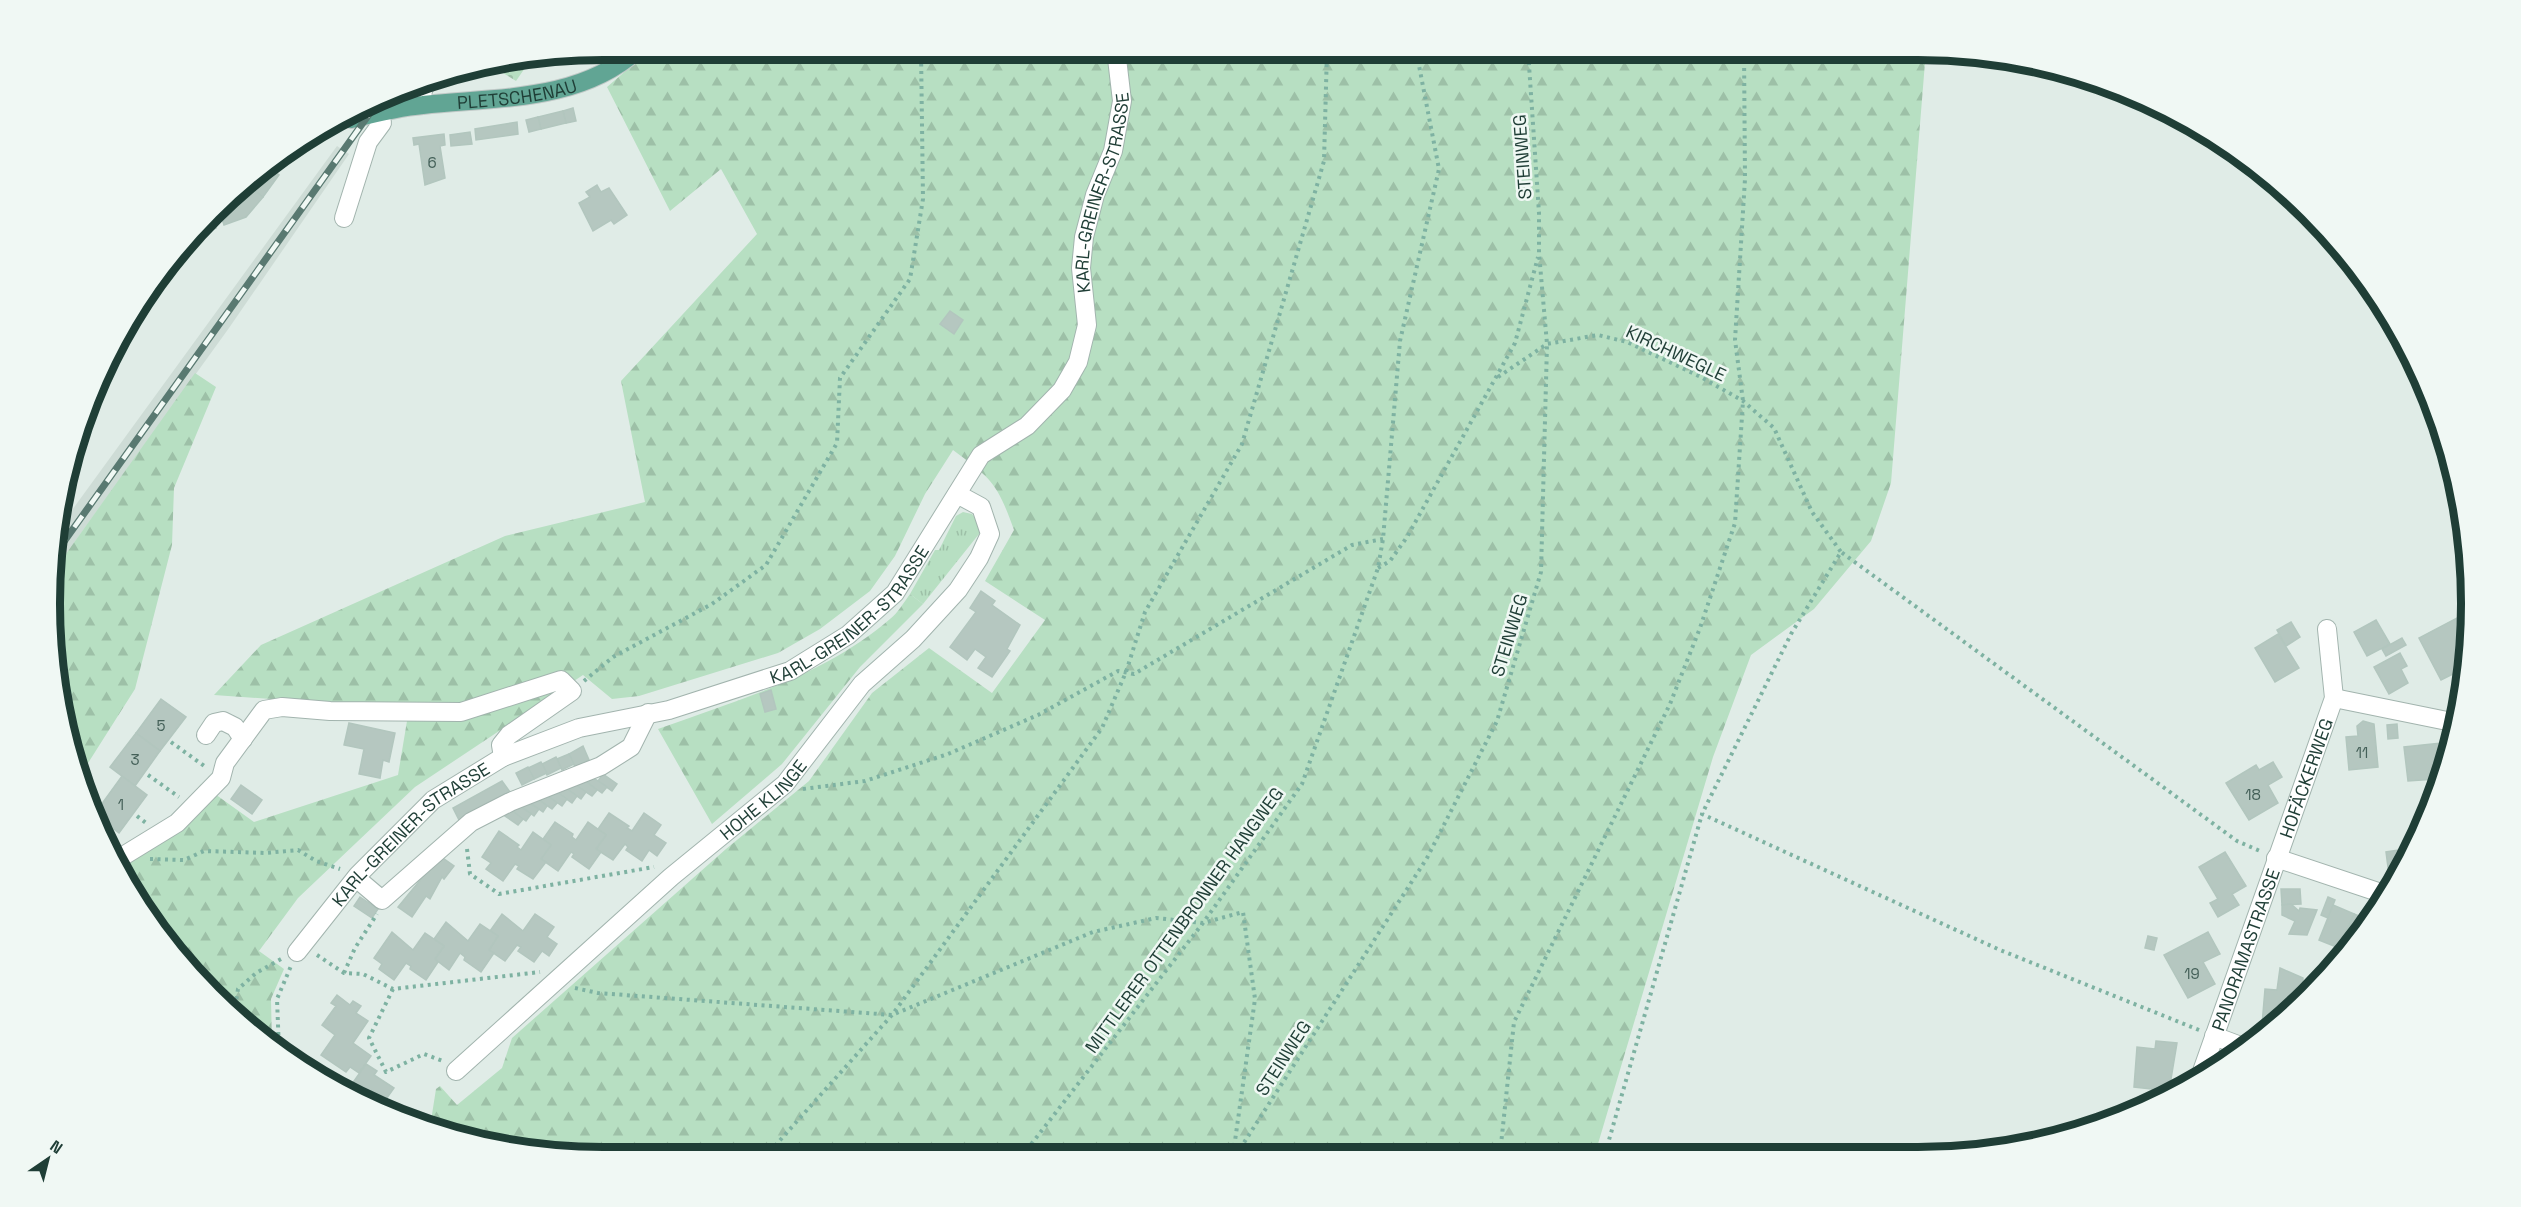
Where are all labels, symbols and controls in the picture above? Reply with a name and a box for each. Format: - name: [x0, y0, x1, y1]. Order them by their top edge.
- street label: PLETSCHENAU: [456, 73, 580, 113]
- street label: KARL-GREINER-STRASSE: [1069, 91, 1134, 294]
- street label: STEINWEG: [1508, 114, 1536, 200]
- house number: 6: [427, 153, 437, 172]
- street label: KIRCHWEGLE: [1622, 320, 1730, 386]
- street label: KARL-GREINER-STRASSE: [767, 541, 933, 688]
- street label: STEINWEG: [1486, 591, 1532, 679]
- street label: HOFÄCKERWEG: [2274, 715, 2338, 841]
- house number: 5: [157, 716, 166, 735]
- house number: 11: [2356, 743, 2368, 762]
- house number: 3: [130, 750, 140, 769]
- street label: HOHE KLINGE: [715, 755, 811, 844]
- street label: KARL-GREINER-STRASSE: [326, 757, 493, 911]
- street label: MITTLERER OTTENBRONNER HANGWEG: [1080, 782, 1288, 1058]
- house number: 18: [2245, 785, 2261, 804]
- house number: 1: [118, 795, 124, 814]
- street label: PANORAMASTRASSE: [2206, 865, 2284, 1034]
- house number: 19: [2184, 964, 2200, 983]
- street label: STEINWEG: [1250, 1016, 1316, 1100]
- north arrow: [18, 1129, 78, 1189]
- text: N: [46, 1135, 67, 1159]

